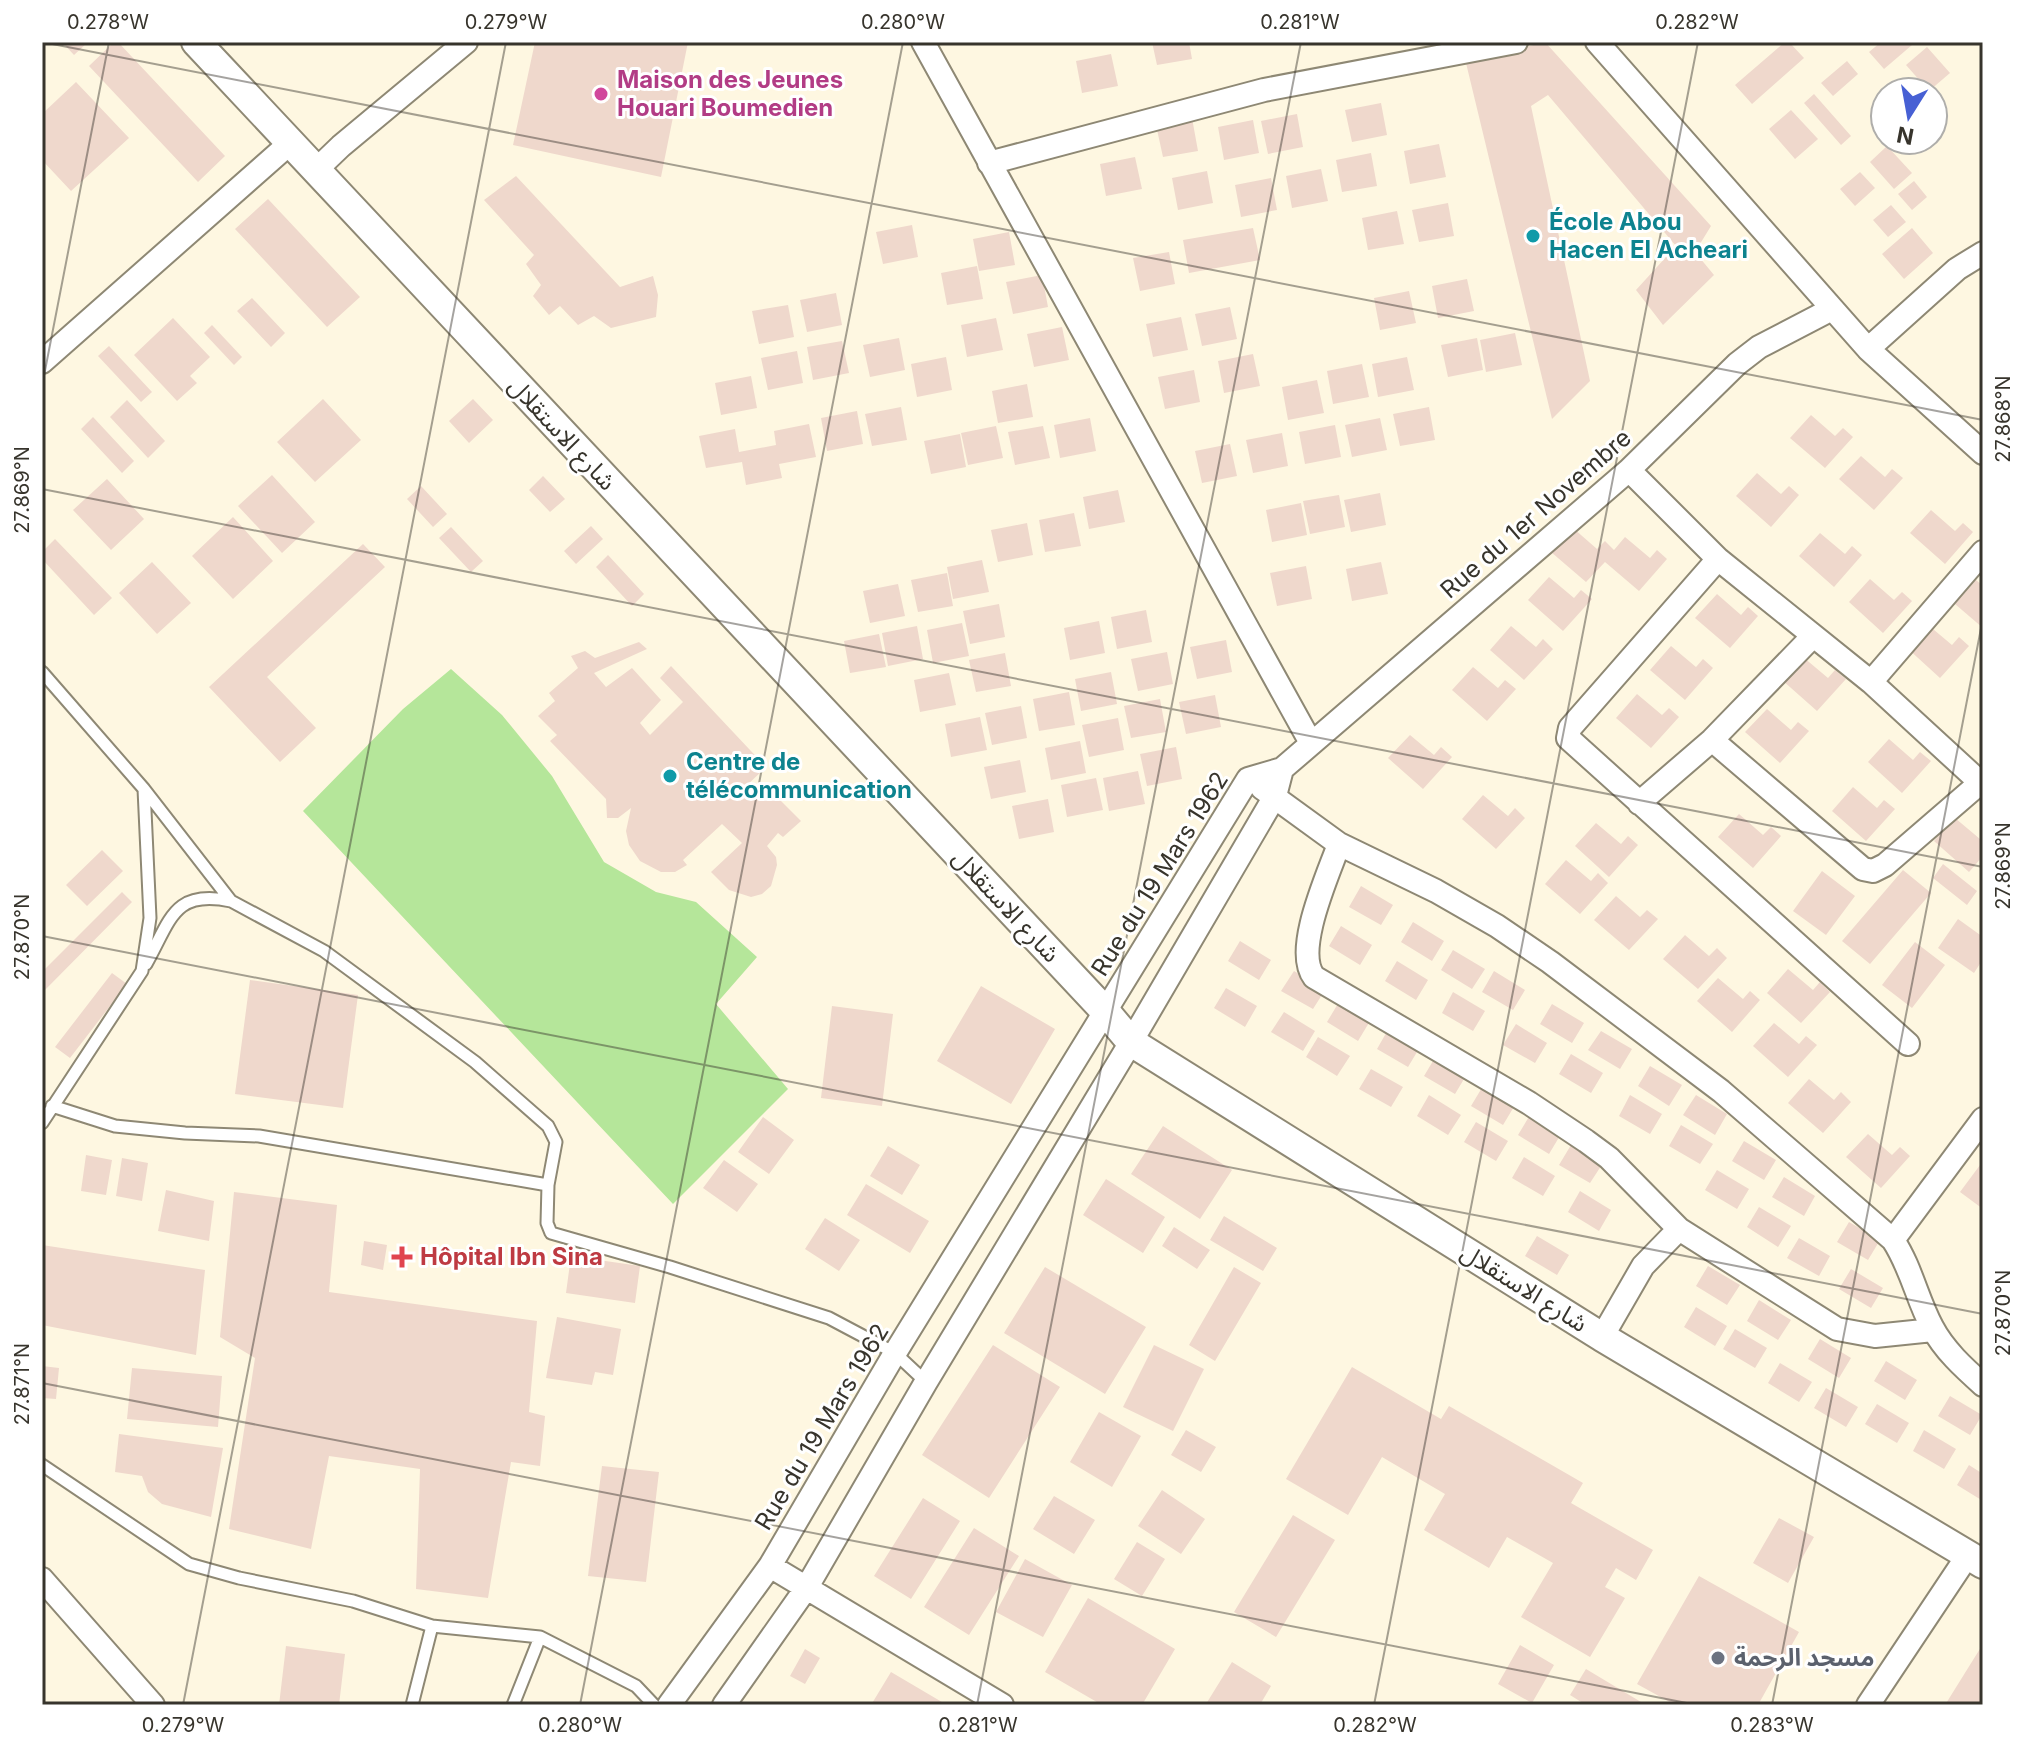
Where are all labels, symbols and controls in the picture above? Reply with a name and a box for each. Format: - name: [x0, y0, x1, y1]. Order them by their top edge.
- text: 0.278°W: [67, 10, 149, 34]
- text: 0.279°W: [465, 10, 547, 34]
- text: 0.280°W: [861, 10, 945, 34]
- text: 0.281°W: [1260, 10, 1340, 34]
- text: 0.282°W: [1655, 10, 1739, 34]
- place label: Maison des Jeunes Houari Boumedien: [617, 65, 843, 122]
- north arrow: [1869, 76, 1949, 156]
- marker: Maison des Jeunes Houari Boumedien: [592, 85, 610, 103]
- text: N: [1894, 121, 1916, 150]
- place label: École Abou Hacen El Acheari: [1549, 207, 1748, 264]
- marker: École Abou Hacen El Acheari: [1524, 227, 1542, 245]
- street label: شارع الاستقلال: [500, 371, 622, 498]
- text: 27.868°N: [1991, 375, 2015, 463]
- street label: Rue du 1er Novembre: [1434, 423, 1637, 604]
- text: 27.869°N: [10, 446, 34, 534]
- place label: Centre de télécommunication: [686, 747, 912, 804]
- street label: Rue du 19 Mars 1962: [1085, 766, 1234, 981]
- marker: Centre de télécommunication: [661, 767, 679, 785]
- text: 27.869°N: [1991, 822, 2015, 910]
- street label: شارع الاستقلال: [944, 843, 1066, 970]
- text: 27.870°N: [10, 894, 34, 980]
- street label: شارع الاستقلال: [1454, 1237, 1593, 1341]
- place label: Hôpital Ibn Sina: [420, 1242, 603, 1271]
- marker: Hôpital Ibn Sina: [391, 1246, 413, 1268]
- text: 27.870°N: [1991, 1270, 2015, 1356]
- street label: Rue du 19 Mars 1962: [749, 1318, 895, 1535]
- text: 27.871°N: [10, 1343, 34, 1425]
- place label: مسجد الرحمة: [1734, 1643, 1874, 1672]
- marker: مسجد الرحمة: [1709, 1649, 1727, 1667]
- text: 0.279°W: [142, 1713, 224, 1737]
- text: 0.280°W: [538, 1713, 622, 1737]
- text: 0.281°W: [938, 1713, 1018, 1737]
- text: 0.282°W: [1333, 1713, 1417, 1737]
- text: 0.283°W: [1730, 1713, 1814, 1737]

